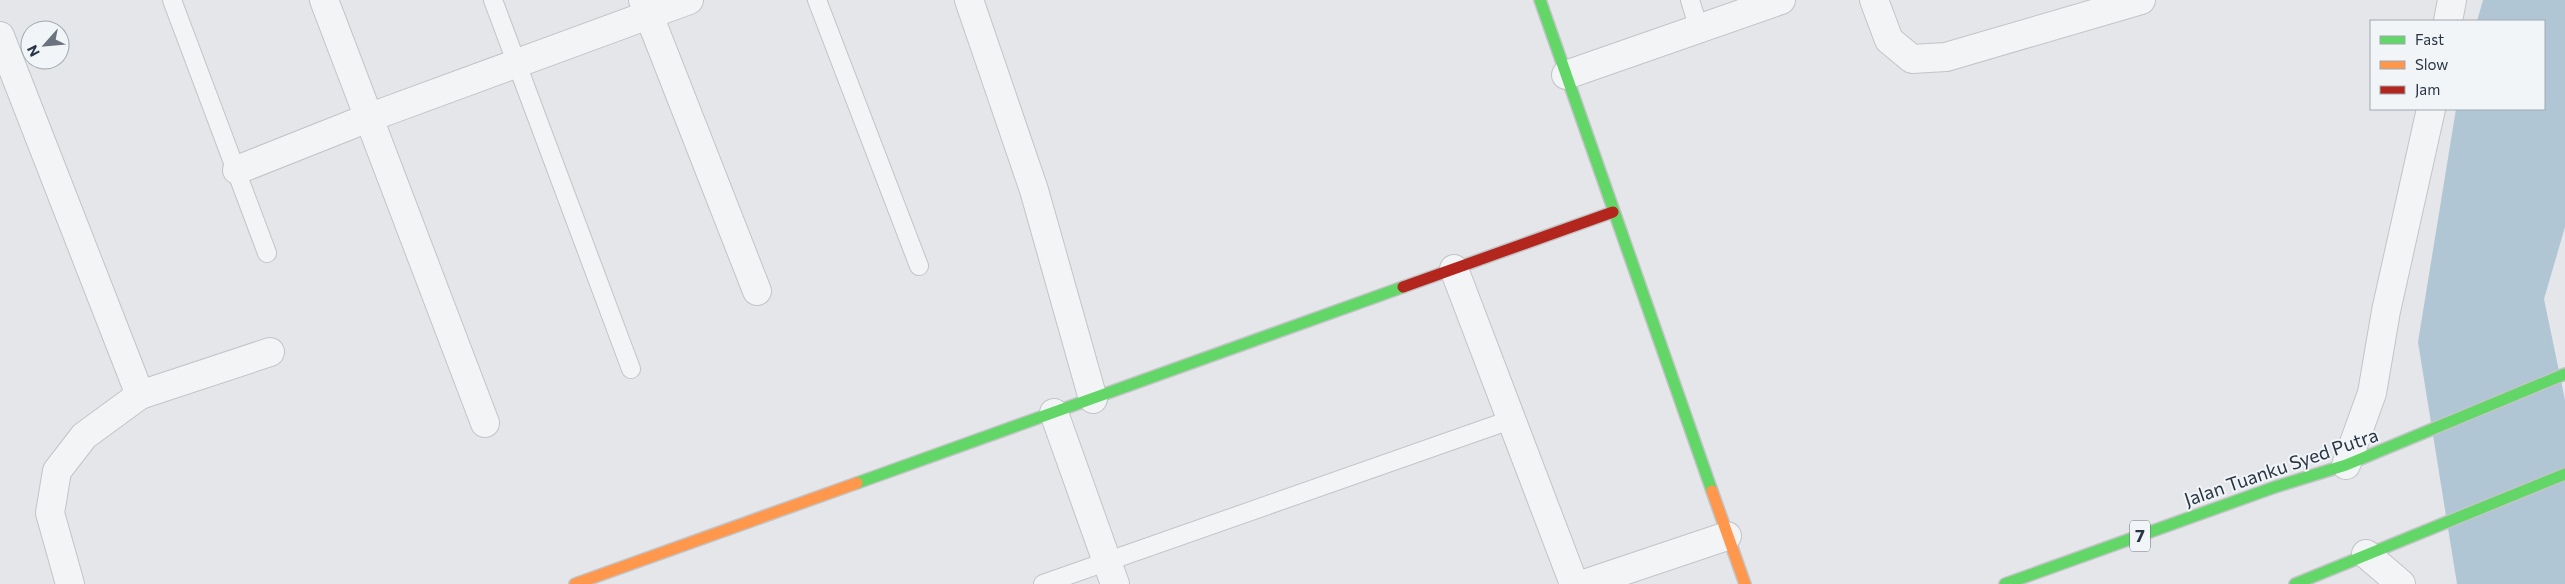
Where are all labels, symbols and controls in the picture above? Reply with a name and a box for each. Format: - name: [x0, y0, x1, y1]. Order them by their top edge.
- north arrow: [20, 20, 70, 70]
- legend: [2370, 20, 2545, 110]
- text: Fast: [2415, 30, 2444, 48]
- text: N: [23, 43, 43, 60]
- text: Slow: [2415, 55, 2448, 73]
- text: Jam: [2415, 80, 2440, 98]
- street label: Jalan Tuanku Syed Putra: [2181, 422, 2381, 511]
- road number: 7: [2130, 520, 2150, 552]

